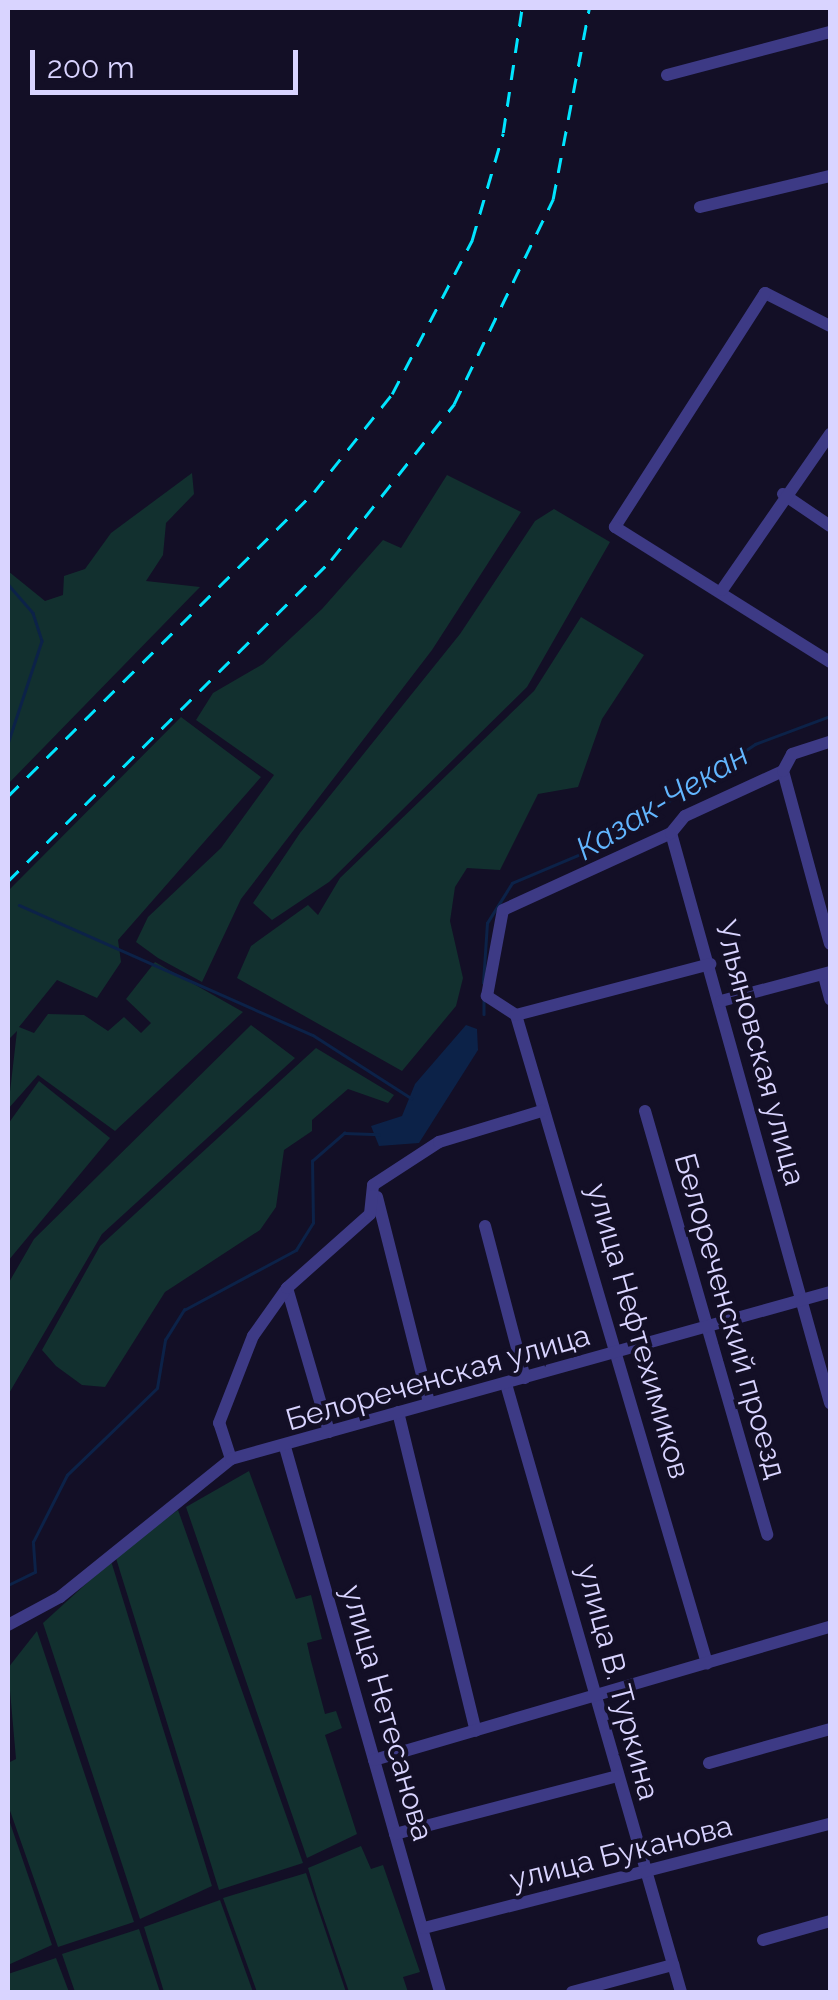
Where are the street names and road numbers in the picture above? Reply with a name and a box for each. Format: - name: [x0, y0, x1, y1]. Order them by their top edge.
- street label: Ульяновская улица: [707, 916, 813, 1190]
- street label: Белореченский проезд: [666, 1149, 794, 1483]
- street label: улица Нефтехимиков: [579, 1179, 697, 1483]
- street label: Белореченская улица: [282, 1317, 594, 1439]
- street label: улица В. Туркина: [569, 1560, 667, 1804]
- street label: улица Нетесанова: [333, 1581, 441, 1845]
- street label: улица Буканова: [506, 1808, 736, 1898]

